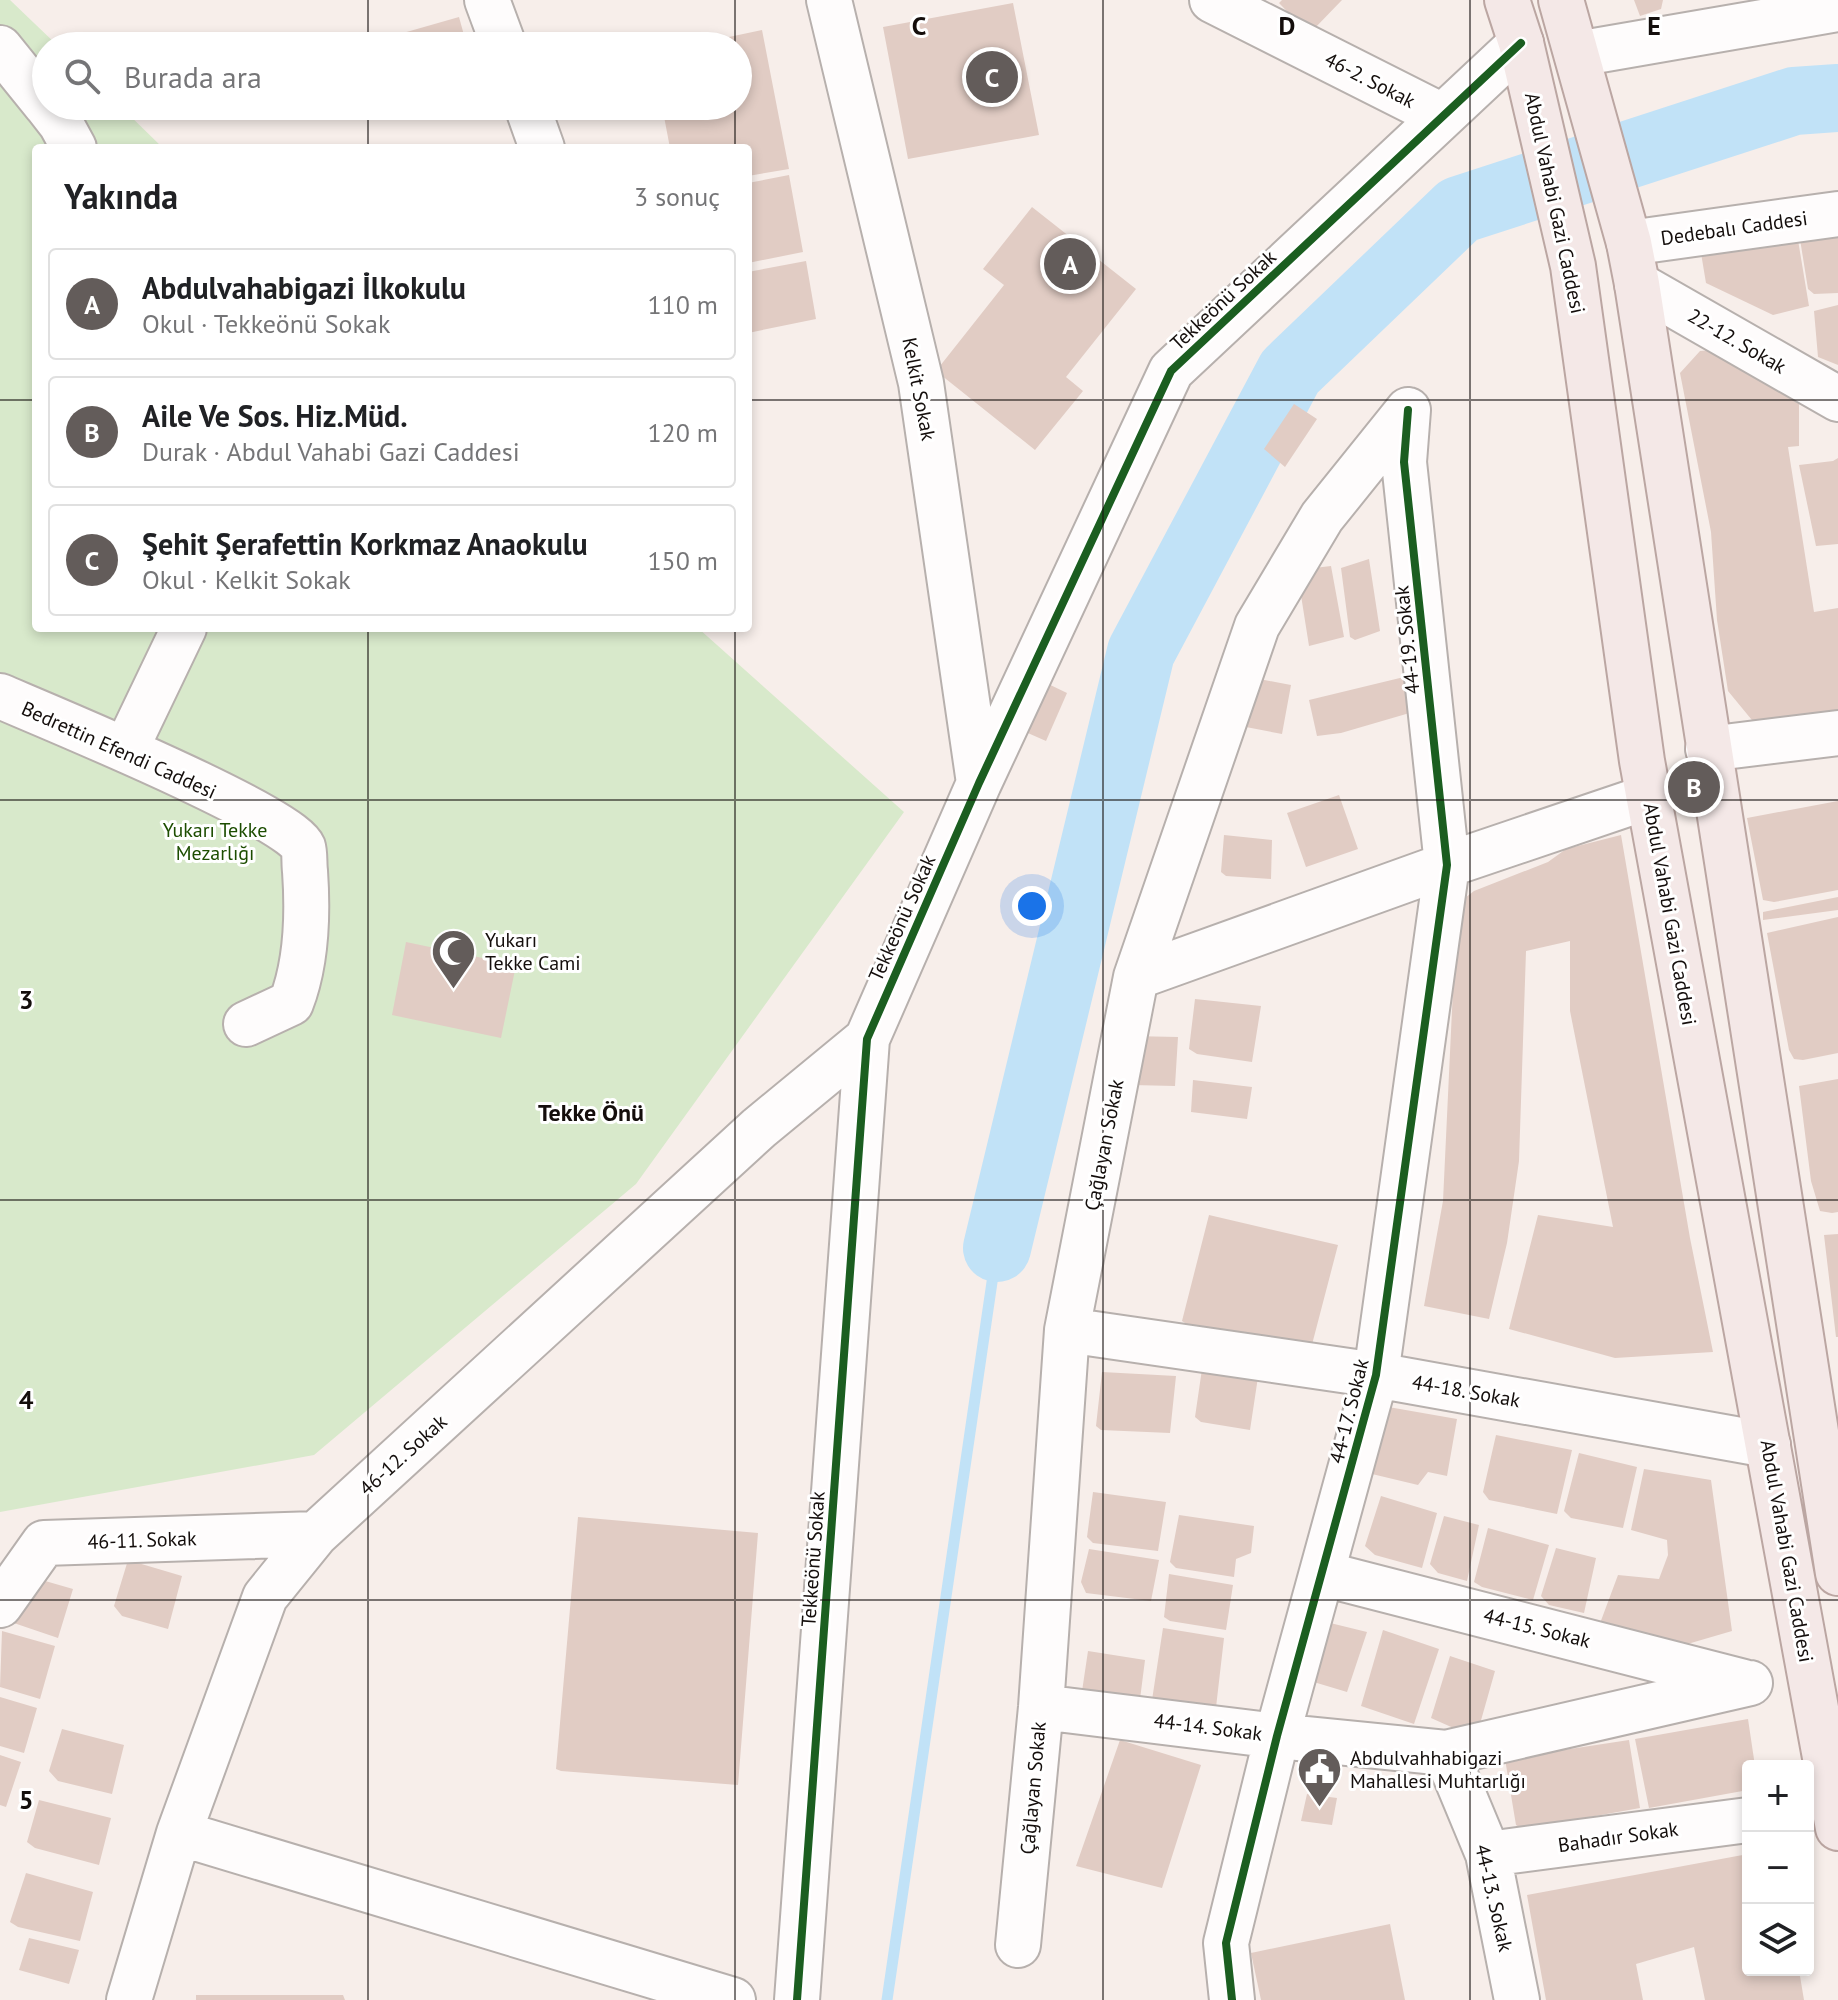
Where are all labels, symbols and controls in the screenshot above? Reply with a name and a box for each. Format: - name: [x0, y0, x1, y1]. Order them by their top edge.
- text: C: [912, 9, 926, 42]
- text: D: [1279, 9, 1295, 42]
- text: E: [1647, 9, 1661, 42]
- search box: [32, 32, 752, 120]
- street label: 46-2. Sokak: [1320, 46, 1420, 114]
- pin: C: [966, 47, 1018, 107]
- icon: search: [60, 54, 104, 98]
- text: Burada ara: [124, 57, 262, 96]
- street label: Abdul Vahabi Gazi Caddesi: [1519, 90, 1591, 316]
- text: Yakında: [64, 174, 178, 218]
- text: 3 sonuç: [634, 180, 720, 213]
- street label: Dedebalı Caddesi: [1659, 205, 1809, 251]
- pin: A: [1044, 234, 1096, 294]
- street label: Tekkeönü Sokak: [1164, 244, 1282, 356]
- text: Abdulvahabigazi İlkokulu: [142, 268, 466, 307]
- text: A: [84, 288, 100, 321]
- text: 110 m: [647, 288, 718, 321]
- street label: 22-12. Sokak: [1683, 302, 1791, 380]
- text: Okul · Tekkeönü Sokak: [142, 307, 390, 340]
- street label: Kelkit Sokak: [896, 335, 942, 443]
- text: Aile Ve Sos. Hiz.Müd.: [142, 396, 408, 435]
- text: B: [84, 416, 100, 449]
- text: 120 m: [647, 416, 718, 449]
- text: Durak · Abdul Vahabi Gazi Caddesi: [142, 435, 520, 468]
- text: Şehit Şerafettin Korkmaz Anaokulu: [142, 524, 588, 563]
- text: C: [85, 544, 99, 577]
- text: 150 m: [647, 544, 718, 577]
- text: Okul · Kelkit Sokak: [142, 563, 351, 596]
- street label: 44-19. Sokak: [1388, 584, 1426, 696]
- street label: Bedrettin Efendi Caddesi: [17, 695, 221, 805]
- pin: B: [1668, 757, 1720, 817]
- street label: Abdul Vahabi Gazi Caddesi: [1638, 801, 1702, 1027]
- park label: Yukarı Tekke Mezarlığı: [163, 817, 267, 866]
- street label: Tekkeönü Sokak: [863, 850, 942, 985]
- your location: [1012, 886, 1052, 926]
- mosque icon: Yukarı Tekke Cami: [430, 927, 478, 990]
- place label: Yukarı Tekke Cami: [485, 927, 581, 976]
- text: 3: [19, 983, 33, 1016]
- street label: Çağlayan Sokak: [1079, 1077, 1130, 1213]
- district label: Tekke Önü: [538, 1097, 644, 1128]
- street label: 44-17. Sokak: [1323, 1356, 1375, 1466]
- street label: 44-18. Sokak: [1410, 1369, 1522, 1413]
- text: 4: [19, 1383, 34, 1416]
- street label: 46-12. Sokak: [354, 1408, 453, 1501]
- street label: Abdul Vahabi Gazi Caddesi: [1755, 1438, 1819, 1664]
- street label: Tekkeönü Sokak: [795, 1490, 831, 1628]
- street label: 46-11. Sokak: [87, 1525, 197, 1555]
- street label: 44-15. Sokak: [1481, 1602, 1594, 1654]
- street label: 44-14. Sokak: [1152, 1707, 1264, 1747]
- street label: Çağlayan Sokak: [1014, 1720, 1052, 1856]
- place label: Abdulvahhabigazi Mahallesi Muhtarlığı: [1350, 1745, 1526, 1794]
- public building icon: Abdulvahhabigazi Mahallesi Muhtarlığı: [1295, 1746, 1343, 1809]
- map controls: [1742, 1760, 1814, 1976]
- button: +: [1742, 1760, 1814, 1832]
- text: 5: [19, 1783, 33, 1816]
- street label: Bahadır Sokak: [1556, 1816, 1680, 1858]
- button: −: [1742, 1832, 1814, 1904]
- street label: 44-13. Sokak: [1469, 1842, 1519, 1955]
- button: layers: [1742, 1904, 1814, 1976]

